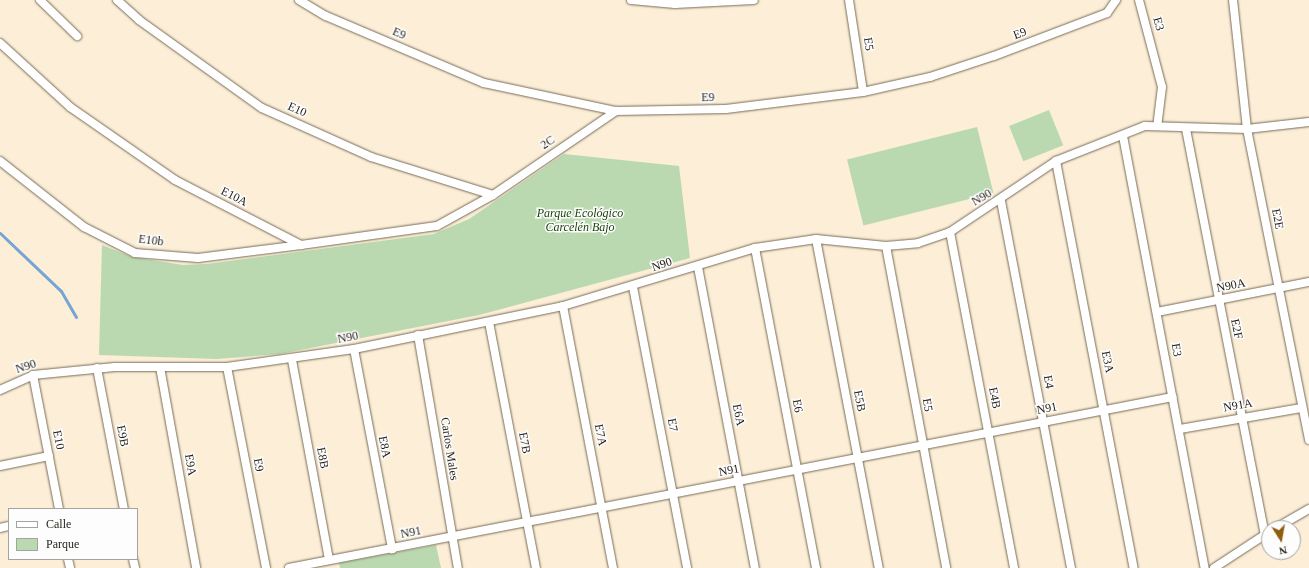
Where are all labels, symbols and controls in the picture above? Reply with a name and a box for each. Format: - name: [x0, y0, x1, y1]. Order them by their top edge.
- street label: E3: [1149, 16, 1167, 32]
- street label: E9: [390, 25, 408, 43]
- street label: E9: [1011, 25, 1029, 43]
- street label: E5: [860, 36, 876, 52]
- street label: E9: [701, 91, 715, 105]
- street label: E10: [285, 99, 309, 121]
- street label: 2C: [538, 133, 558, 153]
- street label: E10A: [218, 184, 250, 210]
- street label: N90: [969, 187, 995, 209]
- park label: Parque Ecológico Carcelén Bajo: [537, 207, 623, 235]
- street label: E2E: [1268, 207, 1286, 231]
- street label: E10b: [138, 232, 164, 250]
- street label: N90: [650, 255, 674, 275]
- street label: N90A: [1215, 276, 1247, 296]
- street label: E2F: [1227, 318, 1245, 340]
- street label: N90: [336, 329, 360, 347]
- street label: E3: [1168, 342, 1184, 358]
- street label: E3A: [1098, 350, 1116, 374]
- street label: N90: [14, 357, 38, 377]
- street label: E4: [1040, 374, 1056, 390]
- street label: E4B: [985, 386, 1003, 410]
- street label: E5B: [850, 389, 868, 413]
- street label: N91A: [1222, 396, 1254, 416]
- street label: E5: [919, 397, 935, 413]
- street label: E6: [789, 398, 805, 414]
- street label: N91: [1035, 400, 1059, 418]
- street label: E6A: [729, 403, 747, 427]
- street label: Carlos Males: [437, 416, 461, 482]
- street label: E7: [664, 417, 680, 433]
- street label: E7A: [591, 423, 609, 447]
- street label: E9B: [113, 424, 131, 448]
- street label: E10: [49, 429, 67, 451]
- street label: E7B: [515, 431, 533, 455]
- street label: E8A: [375, 435, 393, 459]
- street label: E8B: [313, 446, 331, 470]
- street label: E9A: [181, 453, 199, 477]
- street label: E9: [250, 457, 266, 473]
- street label: N91: [717, 462, 741, 480]
- legend: [8, 508, 138, 560]
- text: Calle: [46, 517, 71, 531]
- north arrow: [1261, 520, 1301, 560]
- street label: N91: [399, 524, 423, 542]
- text: Parque: [46, 537, 79, 551]
- text: N: [1278, 544, 1288, 557]

